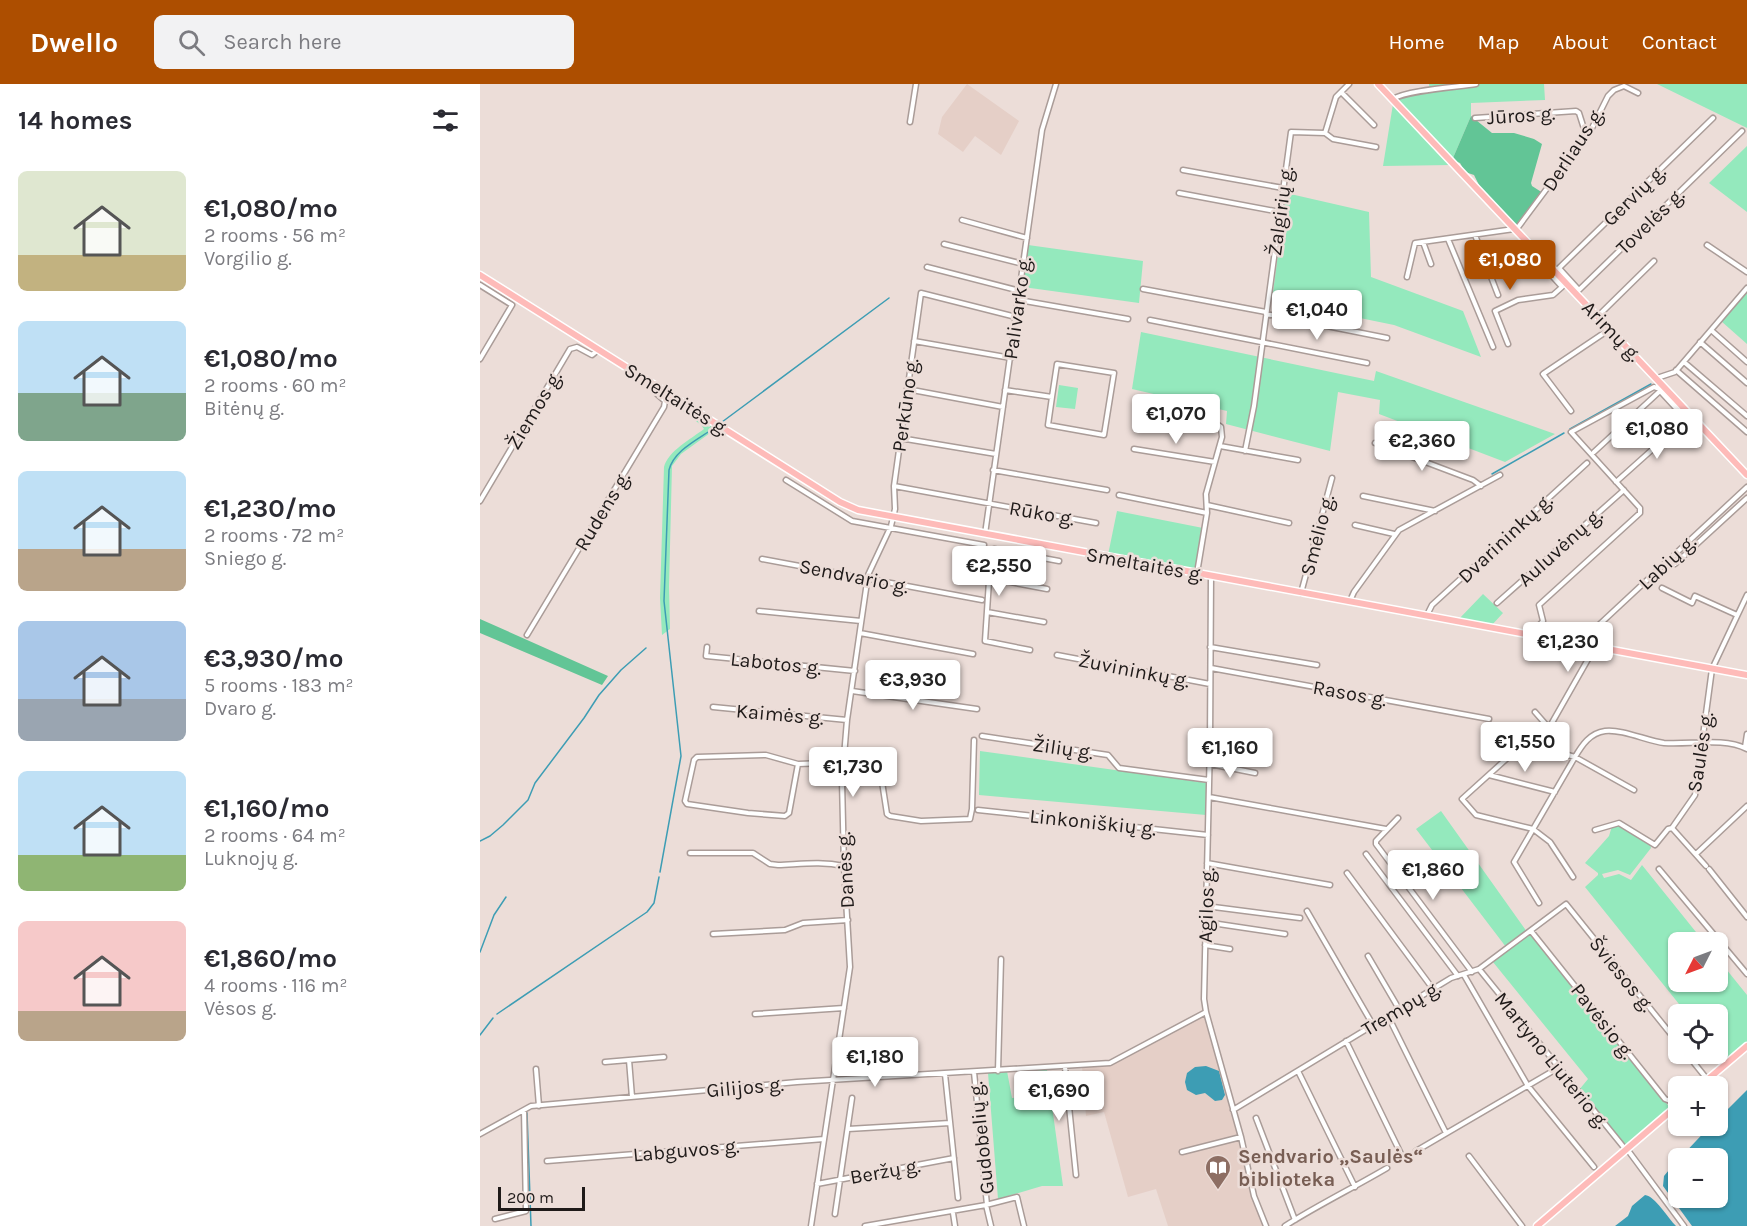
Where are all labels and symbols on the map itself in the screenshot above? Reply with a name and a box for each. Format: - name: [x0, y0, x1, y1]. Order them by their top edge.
- street label: Jūros g.: [1486, 102, 1556, 129]
- street label: Derliaus g.: [1538, 103, 1609, 196]
- street label: Gervių g.: [1598, 160, 1670, 231]
- street label: Žalgirių g.: [1262, 164, 1298, 258]
- street label: Tovelės g.: [1612, 183, 1689, 259]
- pin: €1,080: [1461, 240, 1559, 291]
- street label: Palivarko g.: [999, 255, 1036, 361]
- pin: €1,040: [1268, 290, 1366, 341]
- street label: Arimų g.: [1577, 296, 1646, 366]
- street label: Perkūno g.: [888, 357, 923, 453]
- street label: Smeltaitės g.: [620, 358, 733, 441]
- street label: Žiemos g.: [501, 366, 567, 454]
- pin: €1,070: [1127, 394, 1225, 445]
- pin: €1,080: [1608, 409, 1706, 460]
- pin: €2,360: [1373, 421, 1471, 472]
- street label: Rudens g.: [570, 467, 635, 555]
- street label: Dvarininkų g.: [1453, 489, 1557, 588]
- street label: Smėlio g.: [1296, 492, 1339, 578]
- street label: Rūko g.: [1007, 496, 1076, 531]
- street label: Auluvėnų g.: [1513, 504, 1607, 591]
- street label: Labių g.: [1634, 530, 1701, 595]
- street label: Smeltaitės g.: [1084, 543, 1206, 586]
- pin: €2,550: [950, 546, 1048, 597]
- street label: Sendvario g.: [797, 555, 911, 598]
- pin: €1,230: [1519, 622, 1617, 673]
- street label: Labotos g.: [729, 647, 823, 680]
- street label: Žuvininkų g.: [1076, 647, 1192, 693]
- pin: €3,930: [864, 660, 962, 711]
- street label: Rasos g.: [1311, 676, 1389, 711]
- street label: Kaimės g.: [735, 699, 825, 730]
- street label: Saulės g.: [1683, 710, 1718, 794]
- pin: €1,550: [1476, 722, 1574, 773]
- pin: €1,160: [1181, 728, 1279, 779]
- street label: Žilių g.: [1031, 732, 1095, 764]
- pin: €1,730: [804, 747, 902, 798]
- street label: Linkoniškių g.: [1029, 804, 1157, 841]
- street label: Danės g.: [832, 831, 859, 909]
- pin: €1,860: [1384, 850, 1482, 901]
- street label: Agilos g.: [1194, 867, 1219, 943]
- street label: Šviesos g.: [1584, 932, 1660, 1016]
- north arrow: [1668, 932, 1728, 992]
- street label: Trempų g.: [1358, 976, 1445, 1041]
- street label: Pavėsio g.: [1566, 979, 1639, 1064]
- street label: Martyno Liuterio g.: [1490, 988, 1614, 1133]
- pin: €1,180: [826, 1037, 924, 1088]
- pin: €1,690: [1010, 1071, 1108, 1122]
- street label: Gilijos g.: [705, 1073, 785, 1102]
- street label: Gudobelių g.: [964, 1080, 999, 1195]
- street label: Labguvos g.: [632, 1134, 740, 1167]
- place label: Sendvario „Saulės“ biblioteka: [1238, 1145, 1423, 1191]
- library icon: Sendvario „Saulės“ biblioteka: [1203, 1153, 1233, 1191]
- street label: Beržų g.: [848, 1154, 922, 1189]
- scale bar: [498, 1184, 585, 1212]

